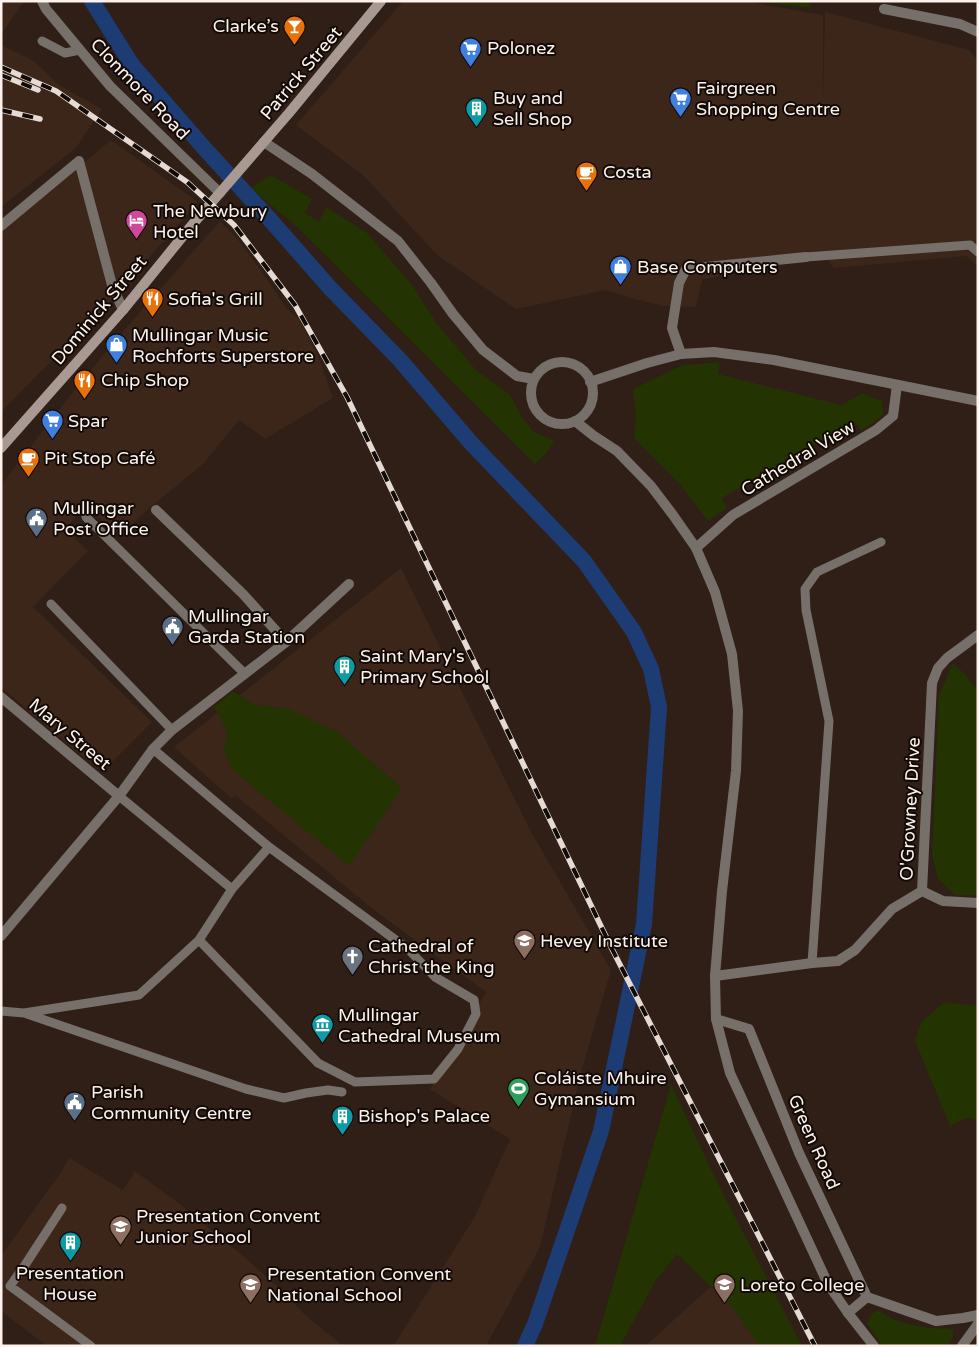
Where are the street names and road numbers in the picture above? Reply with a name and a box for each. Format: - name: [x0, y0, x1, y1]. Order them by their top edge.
- street label: Patrick Street: [256, 22, 347, 124]
- street label: Clonmore Road: [86, 33, 194, 145]
- street label: Dominick Street: [47, 251, 151, 369]
- street label: Cathedral View: [737, 415, 859, 501]
- street label: Mary Street: [25, 693, 116, 775]
- street label: O'Growney Drive: [895, 737, 925, 881]
- street label: Green Road: [783, 1091, 845, 1193]

